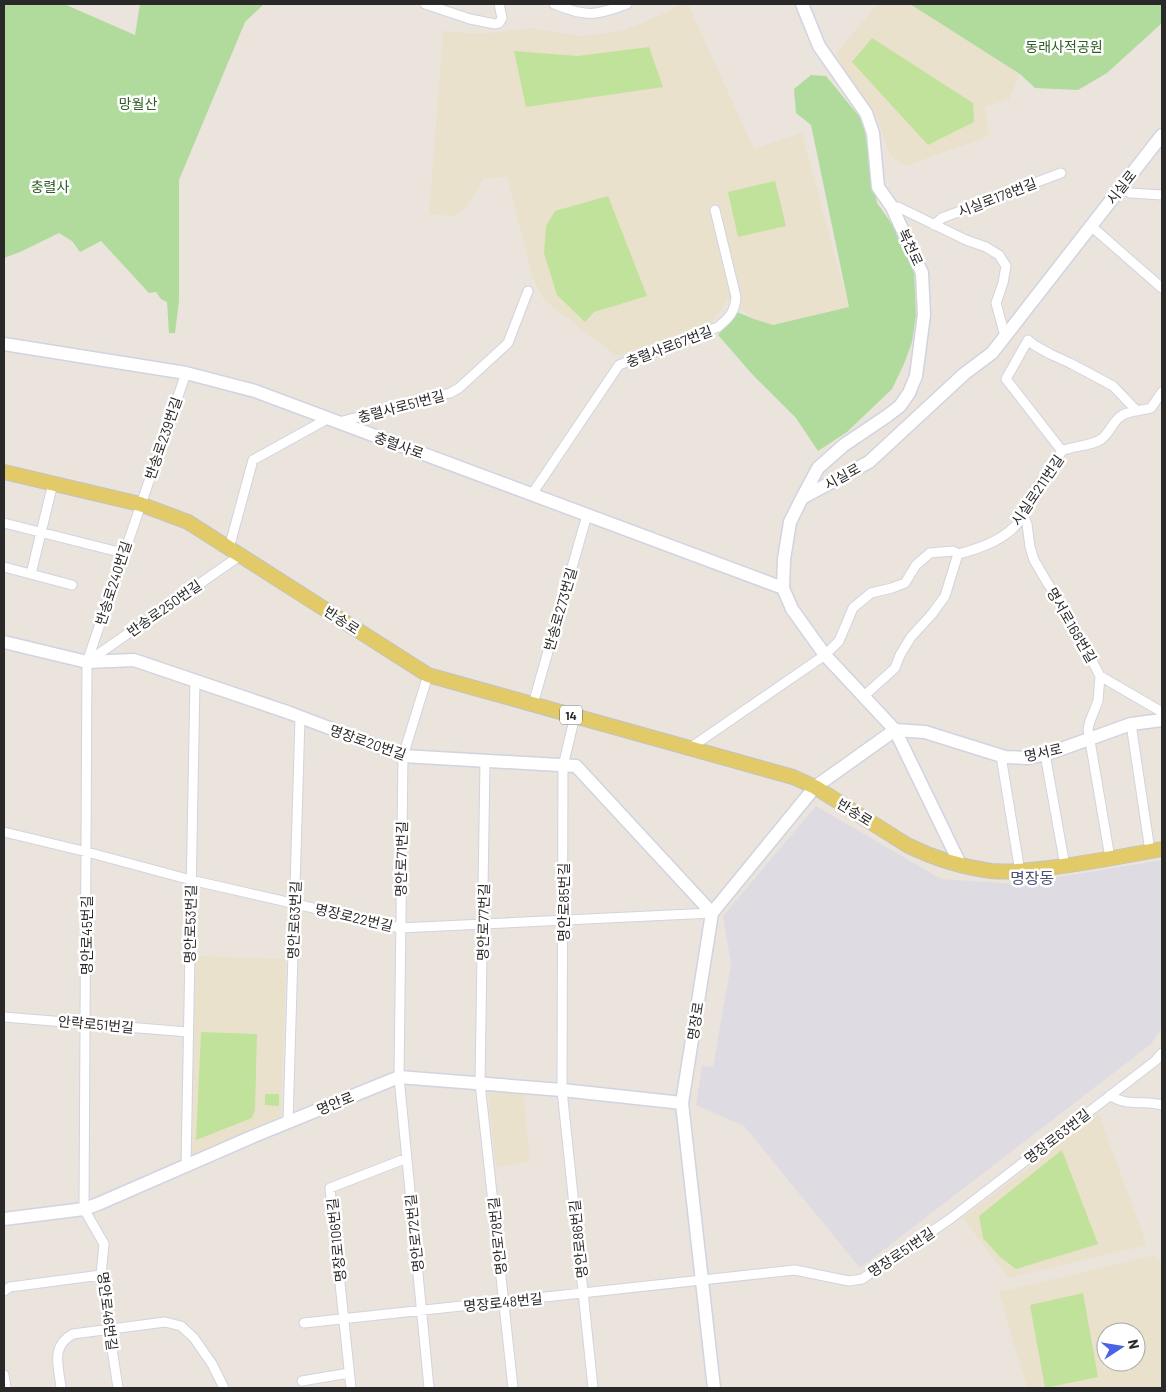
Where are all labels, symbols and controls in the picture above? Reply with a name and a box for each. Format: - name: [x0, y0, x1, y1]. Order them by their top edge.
- park label: 동래사적공원: [1025, 38, 1103, 55]
- park label: 망월산: [119, 95, 157, 112]
- street label: 시실로: [1102, 166, 1140, 207]
- street label: 시실로178번길: [955, 174, 1039, 220]
- park label: 충렬사: [31, 178, 69, 195]
- street label: 복천로: [895, 226, 927, 268]
- street label: 충렬사로67번길: [623, 322, 715, 370]
- street label: 충렬사로51번길: [356, 386, 446, 426]
- street label: 반송로239번길: [141, 394, 185, 482]
- street label: 충렬사로: [372, 428, 426, 462]
- street label: 시실로211번길: [1007, 451, 1067, 529]
- street label: 시실로: [821, 459, 863, 493]
- street label: 반송로240번길: [91, 539, 135, 627]
- street label: 반송로273번길: [540, 565, 580, 653]
- street label: 반송로250번길: [123, 576, 205, 640]
- street label: 명서로168번길: [1044, 584, 1100, 666]
- street label: 반송로: [321, 602, 363, 638]
- road number: 14: [560, 706, 582, 724]
- street label: 명장로20번길: [327, 721, 409, 763]
- street label: 명서로: [1022, 739, 1064, 765]
- street label: 반송로: [834, 795, 876, 830]
- street label: 명안로71번길: [392, 821, 410, 897]
- street label: 명안로85번길: [555, 863, 572, 941]
- district label: 명장동: [1010, 868, 1054, 887]
- street label: 명안로63번길: [284, 880, 304, 960]
- street label: 명안로77번길: [474, 883, 492, 961]
- street label: 명안로53번길: [181, 884, 199, 964]
- street label: 명안로45번길: [78, 895, 95, 975]
- street label: 명장로22번길: [313, 900, 395, 934]
- street label: 명장로: [684, 1000, 706, 1041]
- street label: 안락로51번길: [57, 1012, 135, 1036]
- street label: 명안로: [314, 1088, 356, 1118]
- street label: 명장로63번길: [1021, 1105, 1093, 1167]
- street label: 명안로72번길: [401, 1193, 427, 1273]
- street label: 명안로78번길: [484, 1196, 510, 1276]
- street label: 명장로106번길: [323, 1197, 349, 1283]
- street label: 명안로86번길: [565, 1199, 591, 1279]
- street label: 명장로51번길: [865, 1224, 937, 1280]
- street label: 명안로46번길: [95, 1271, 121, 1351]
- street label: 명장로48번길: [463, 1289, 543, 1315]
- north arrow: [1096, 1322, 1146, 1372]
- text: N: [1125, 1338, 1143, 1351]

